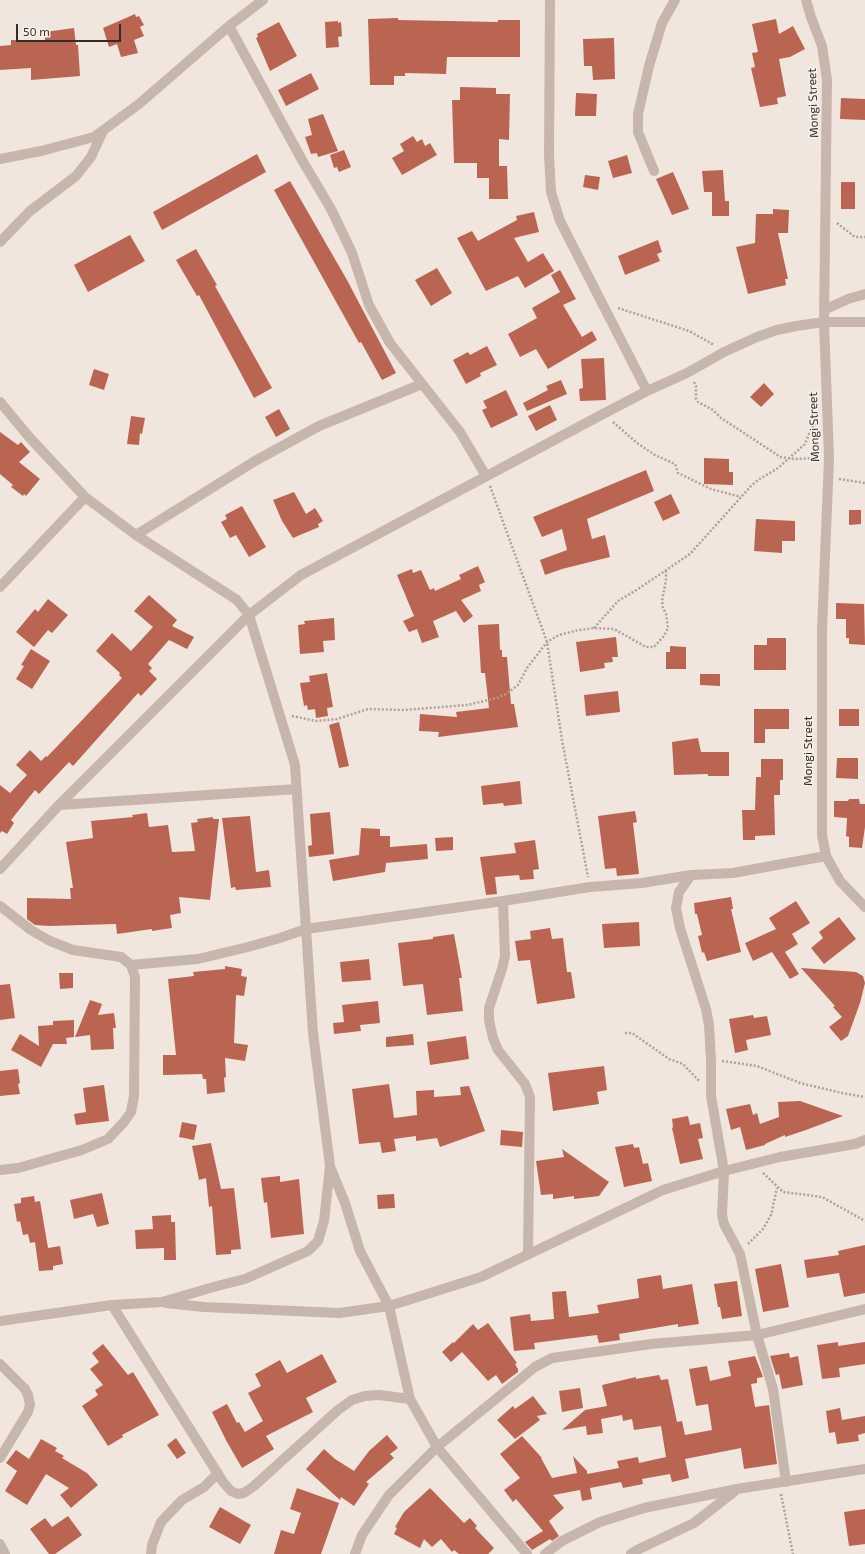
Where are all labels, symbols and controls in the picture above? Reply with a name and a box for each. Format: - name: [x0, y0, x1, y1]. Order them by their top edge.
- scale bar: [18, 16, 123, 42]
- text: 50 m: [23, 24, 50, 38]
- street label: Mongi Street: [805, 68, 821, 138]
- street label: Mongi Street: [806, 392, 822, 462]
- street label: Mongi Street: [801, 716, 815, 786]

